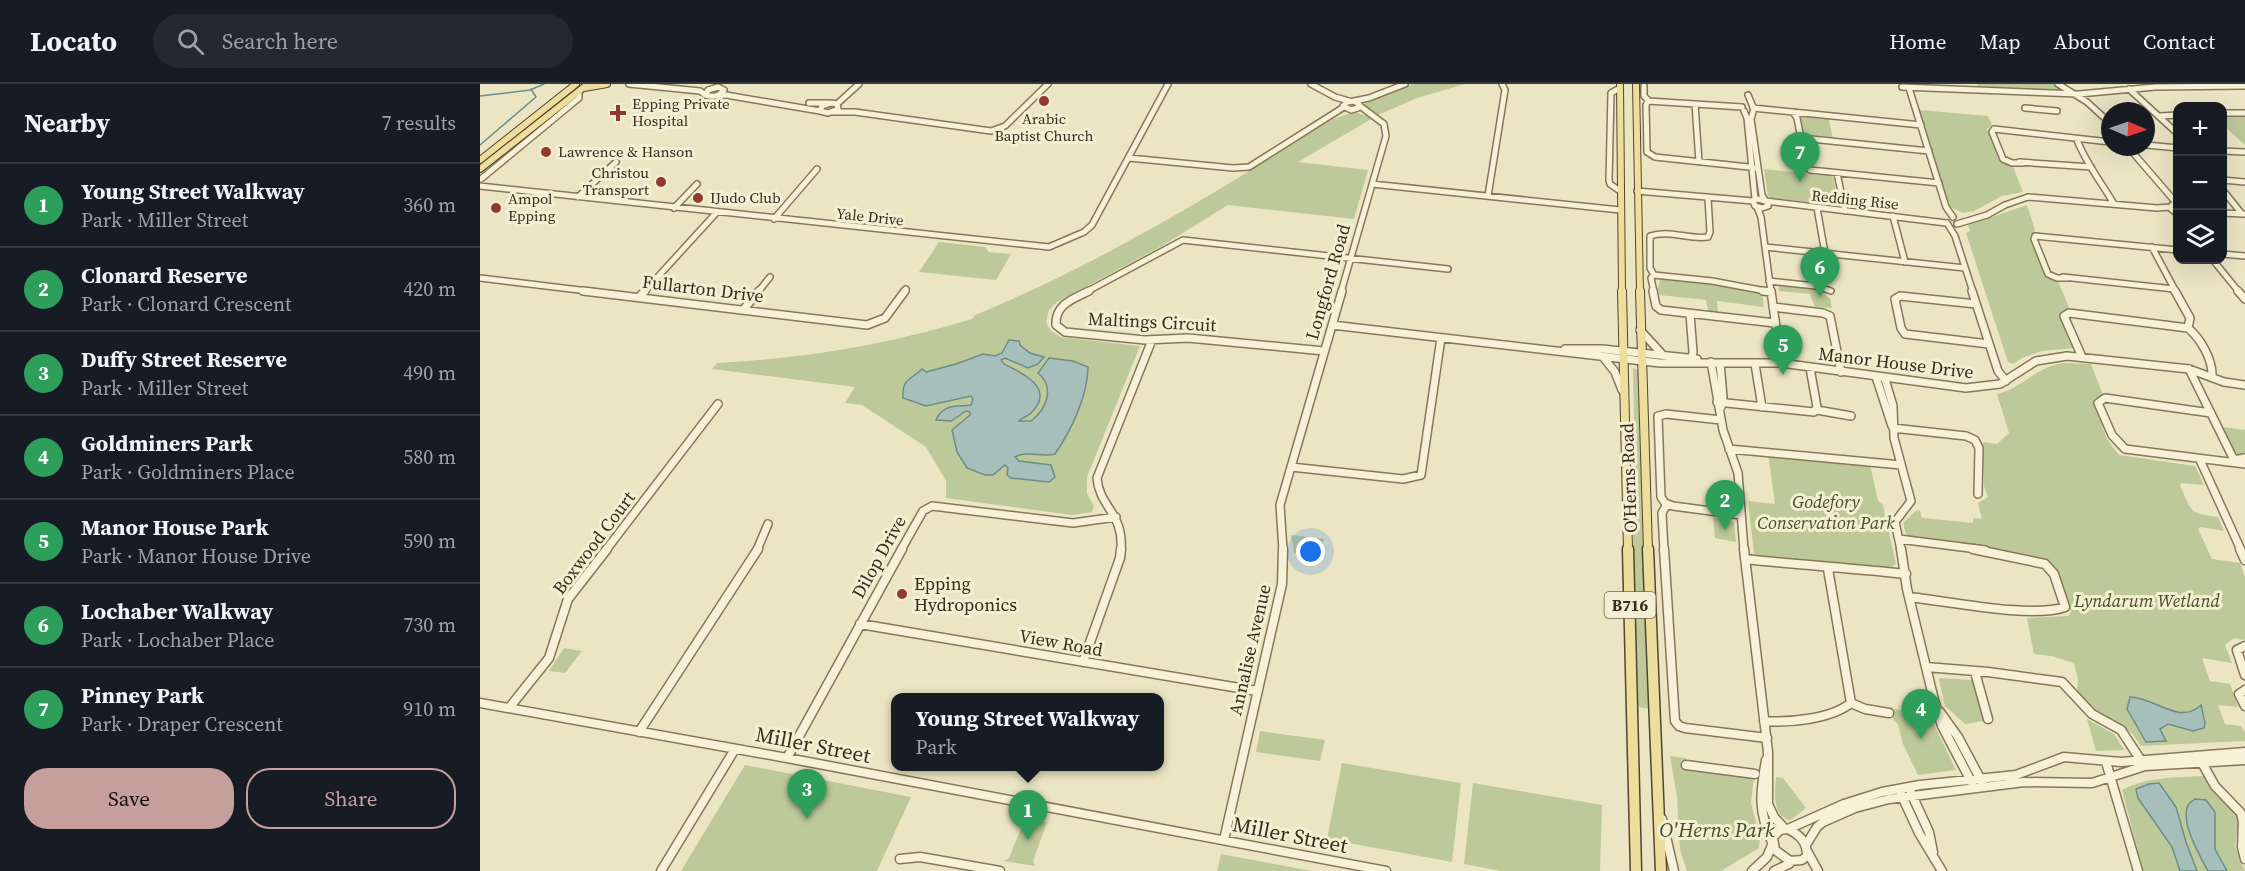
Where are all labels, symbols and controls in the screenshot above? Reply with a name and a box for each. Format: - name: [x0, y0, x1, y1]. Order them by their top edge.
- search box: [153, 14, 573, 68]
- text: Locato: [30, 22, 117, 60]
- icon: search: [174, 25, 207, 58]
- text: Search here: [222, 26, 338, 56]
- text: Home: [1889, 27, 1947, 56]
- text: Map: [1980, 27, 2021, 56]
- text: About: [2054, 27, 2110, 56]
- text: Contact: [2143, 27, 2215, 56]
- place label: Epping Private Hospital: [632, 93, 730, 131]
- marker: Arabic Baptist Church: [1037, 94, 1051, 108]
- north arrow: [2101, 102, 2155, 156]
- map controls: [2173, 102, 2227, 264]
- button: +: [2173, 102, 2227, 156]
- marker: Epping Private Hospital: [609, 104, 627, 122]
- text: Nearby: [24, 105, 110, 141]
- place label: Arabic Baptist Church: [994, 108, 1094, 146]
- text: 7 results: [381, 109, 456, 137]
- pin: 7: [1780, 132, 1820, 182]
- place label: Lawrence & Hanson: [558, 141, 693, 162]
- marker: Lawrence & Hanson: [539, 145, 553, 159]
- button: −: [2173, 156, 2227, 210]
- place label: Christou Transport: [583, 162, 649, 200]
- marker: Christou Transport: [654, 175, 668, 189]
- text: Young Street Walkway: [81, 176, 305, 206]
- street label: Redding Rise: [1810, 184, 1900, 215]
- place label: IJudo Club: [710, 187, 781, 208]
- place label: Ampol Epping: [508, 188, 556, 226]
- text: 1: [38, 191, 49, 219]
- text: 360 m: [403, 191, 456, 219]
- marker: IJudo Club: [691, 191, 705, 205]
- marker: Ampol Epping: [489, 201, 503, 215]
- street label: Yale Drive: [835, 203, 905, 231]
- text: Park · Miller Street: [81, 206, 248, 234]
- button: layers: [2173, 210, 2227, 264]
- street label: Longford Road: [1299, 221, 1356, 343]
- pin: 6: [1800, 248, 1840, 297]
- text: Clonard Reserve: [81, 260, 248, 290]
- street label: Fullarton Drive: [641, 269, 765, 308]
- text: 2: [38, 275, 49, 303]
- text: 420 m: [403, 275, 456, 303]
- text: Park · Clonard Crescent: [81, 290, 292, 318]
- street label: Maltings Circuit: [1087, 306, 1217, 337]
- pin: 5: [1764, 326, 1802, 375]
- street label: Manor House Drive: [1817, 341, 1975, 384]
- text: Duffy Street Reserve: [81, 344, 287, 374]
- text: 3: [38, 359, 49, 387]
- text: 490 m: [403, 359, 456, 387]
- text: Park · Miller Street: [81, 374, 248, 402]
- street label: O'Herns Road: [1614, 423, 1643, 533]
- text: Goldminers Park: [81, 428, 253, 458]
- text: 4: [38, 443, 49, 471]
- text: 580 m: [403, 443, 456, 471]
- text: Park · Goldminers Place: [81, 458, 295, 486]
- pin: 2: [1706, 480, 1744, 530]
- street label: Boxwood Court: [547, 486, 641, 599]
- park label: Godefory Conservation Park: [1757, 489, 1895, 535]
- street label: Dilop Drive: [845, 511, 912, 603]
- text: Manor House Park: [81, 512, 269, 542]
- text: 5: [38, 527, 49, 555]
- text: 590 m: [403, 527, 456, 555]
- your location: [1296, 537, 1325, 566]
- text: Park · Manor House Drive: [81, 542, 311, 570]
- place label: Epping Hydroponics: [914, 571, 1017, 617]
- street label: Annalise Avenue: [1222, 582, 1277, 718]
- marker: Epping Hydroponics: [895, 587, 909, 601]
- park label: Lyndarum Wetland: [2073, 588, 2221, 613]
- road number: B716: [1604, 592, 1656, 618]
- text: Lochaber Walkway: [81, 596, 273, 626]
- text: 6: [38, 611, 49, 639]
- text: 730 m: [403, 611, 456, 639]
- street label: View Road: [1017, 623, 1105, 662]
- text: Park · Lochaber Place: [81, 626, 275, 654]
- text: Pinney Park: [81, 680, 204, 710]
- pin: 4: [1902, 690, 1940, 739]
- popup: [891, 693, 1164, 771]
- text: 7: [38, 695, 49, 723]
- text: 910 m: [403, 695, 456, 723]
- text: Young Street Walkway: [916, 703, 1139, 733]
- text: Park · Draper Crescent: [81, 710, 283, 738]
- street label: Miller Street: [753, 719, 873, 770]
- text: Park: [916, 733, 957, 761]
- button: Save: [24, 768, 234, 829]
- button: Share: [246, 768, 456, 829]
- pin: 3: [788, 770, 826, 819]
- pin: 1: [1008, 790, 1048, 840]
- street label: Miller Street: [1230, 809, 1350, 860]
- park label: O'Herns Park: [1659, 815, 1775, 844]

